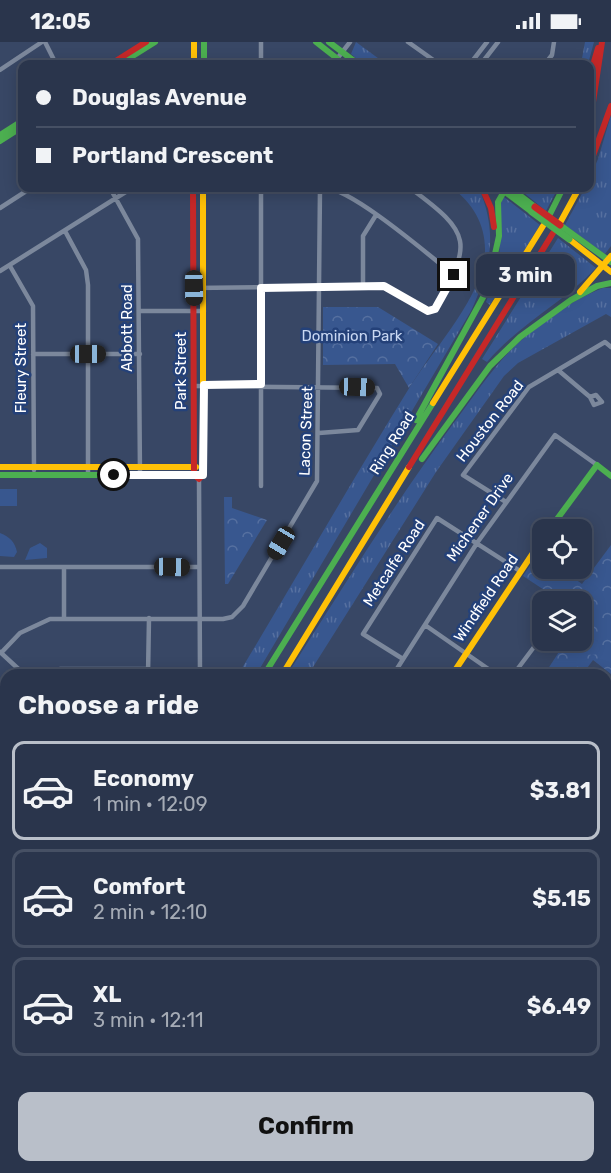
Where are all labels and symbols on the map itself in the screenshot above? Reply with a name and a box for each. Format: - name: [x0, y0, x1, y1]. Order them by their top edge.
- callout: 3 min: [475, 254, 574, 296]
- route end: [440, 261, 467, 288]
- car: [185, 270, 203, 306]
- street label: Abbott Road: [118, 284, 136, 372]
- street label: Fleury Street: [12, 323, 30, 413]
- park label: Dominion Park: [301, 327, 403, 345]
- street label: Park Street: [172, 332, 190, 410]
- car: [70, 345, 106, 363]
- car: [339, 377, 375, 397]
- street label: Houston Road: [452, 377, 528, 465]
- street label: Lacon Street: [295, 386, 317, 476]
- street label: Ring Road: [366, 408, 418, 478]
- route start: [100, 461, 127, 488]
- street label: Michener Drive: [443, 469, 517, 565]
- street label: Metcalfe Road: [359, 516, 429, 610]
- car: [264, 523, 298, 563]
- street label: Windfield Road: [450, 551, 522, 645]
- car: [154, 558, 190, 576]

